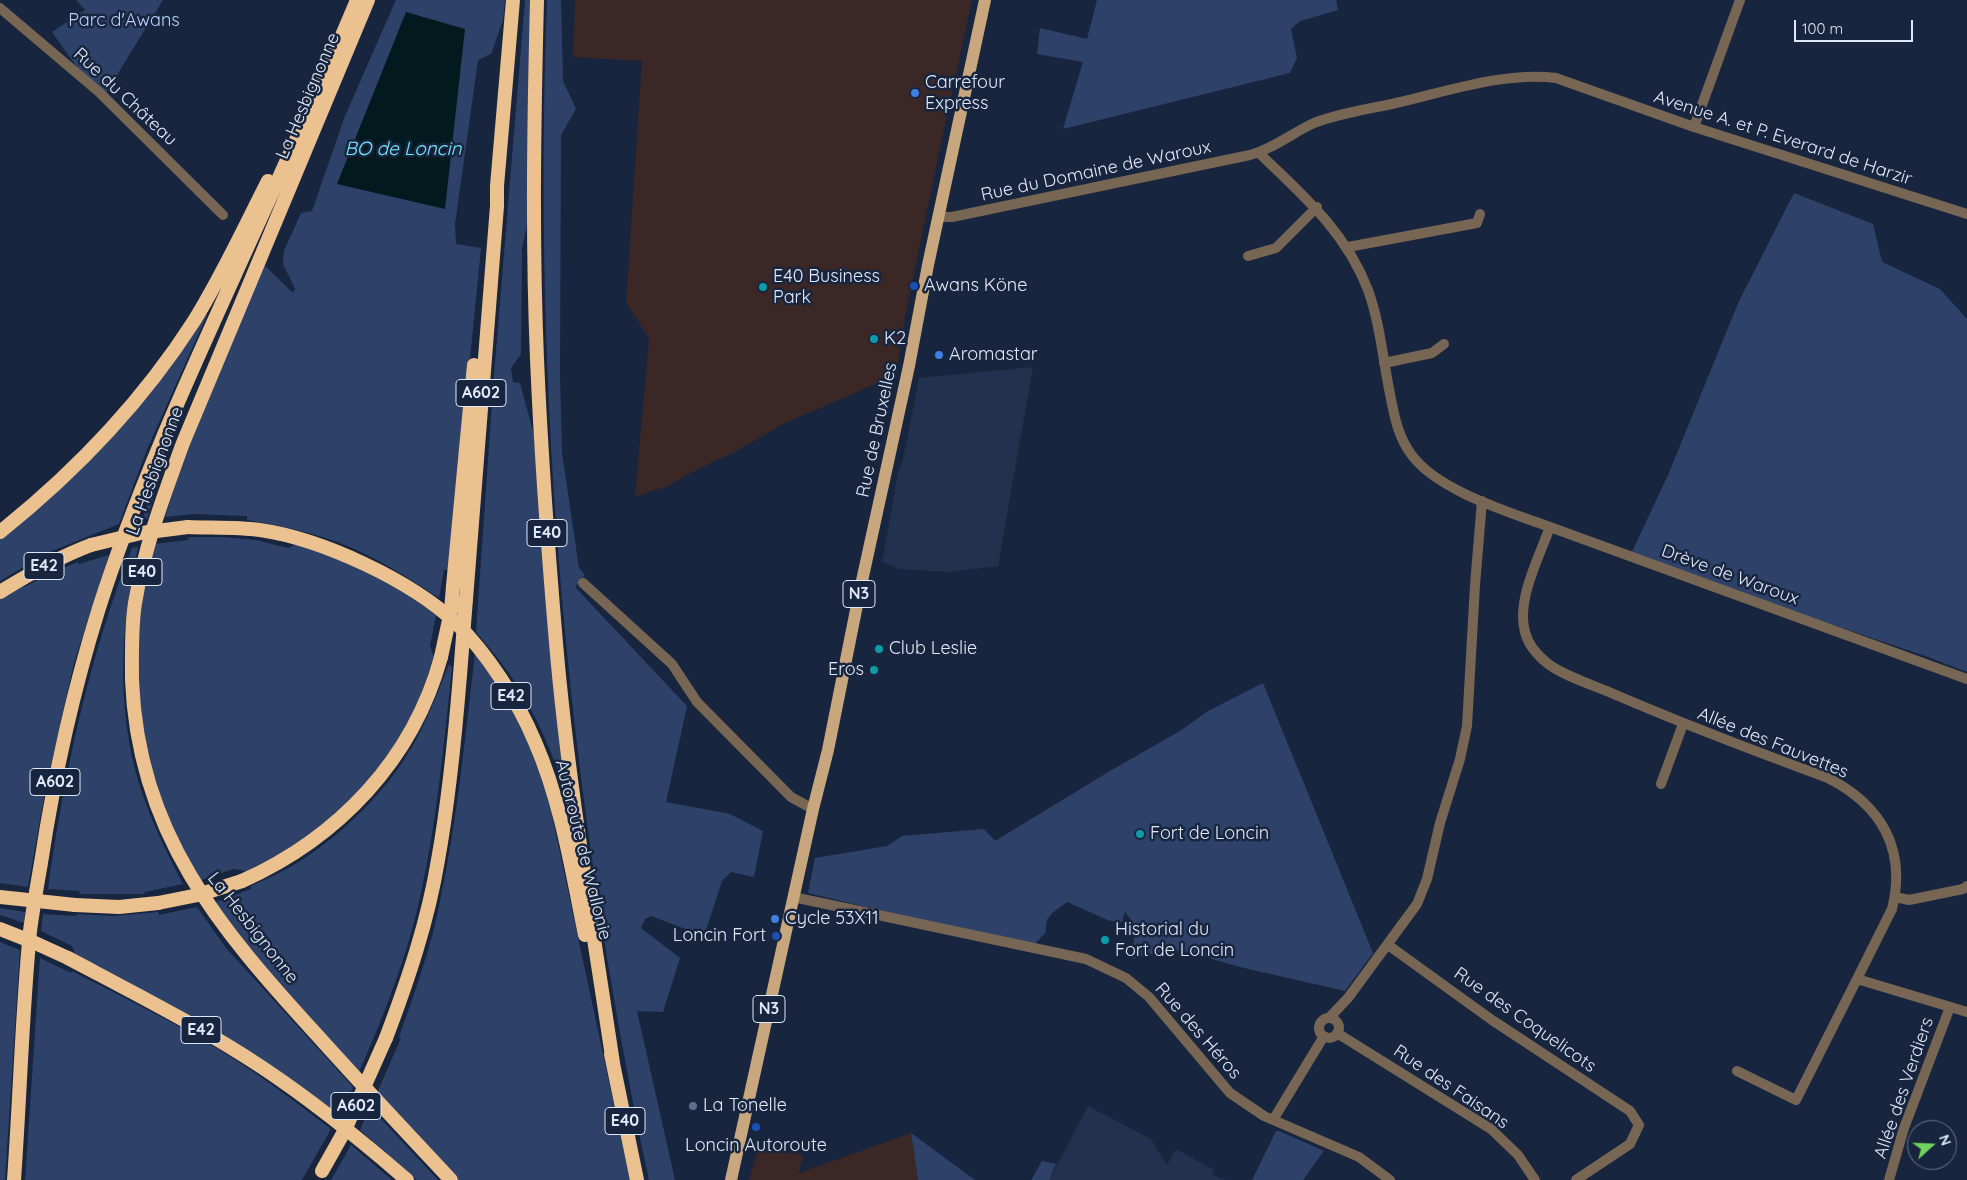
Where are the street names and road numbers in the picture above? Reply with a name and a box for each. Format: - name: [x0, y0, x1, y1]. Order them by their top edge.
- street label: La Hesbignonne: [272, 30, 344, 162]
- street label: Rue du Château: [69, 44, 181, 150]
- street label: Avenue A. et P. Everard de Harzir: [1651, 86, 1915, 190]
- street label: Rue du Domaine de Waroux: [979, 136, 1213, 206]
- street label: Rue de Bruxelles: [852, 361, 902, 499]
- road number: A602: [456, 379, 506, 406]
- street label: La Hesbignonne: [122, 404, 188, 538]
- road number: E40: [527, 520, 567, 546]
- street label: Drève de Waroux: [1658, 540, 1802, 610]
- road number: E42: [24, 552, 64, 580]
- road number: E40: [122, 558, 162, 586]
- road number: N3: [843, 580, 875, 608]
- road number: E42: [491, 682, 531, 709]
- street label: Allée des Fauvettes: [1695, 703, 1851, 783]
- street label: Autoroute de Wallonie: [550, 758, 616, 942]
- road number: A602: [30, 769, 80, 796]
- street label: La Hesbignonne: [203, 868, 303, 988]
- street label: Rue des Coquelicots: [1450, 963, 1600, 1077]
- street label: Rue des Héros: [1150, 978, 1246, 1084]
- road number: N3: [753, 996, 785, 1022]
- street label: Allée des Verdiers: [1870, 1015, 1938, 1161]
- road number: E42: [181, 1016, 221, 1044]
- street label: Rue des Faisans: [1389, 1040, 1513, 1134]
- road number: A602: [331, 1092, 381, 1120]
- road number: E40: [605, 1108, 645, 1134]

